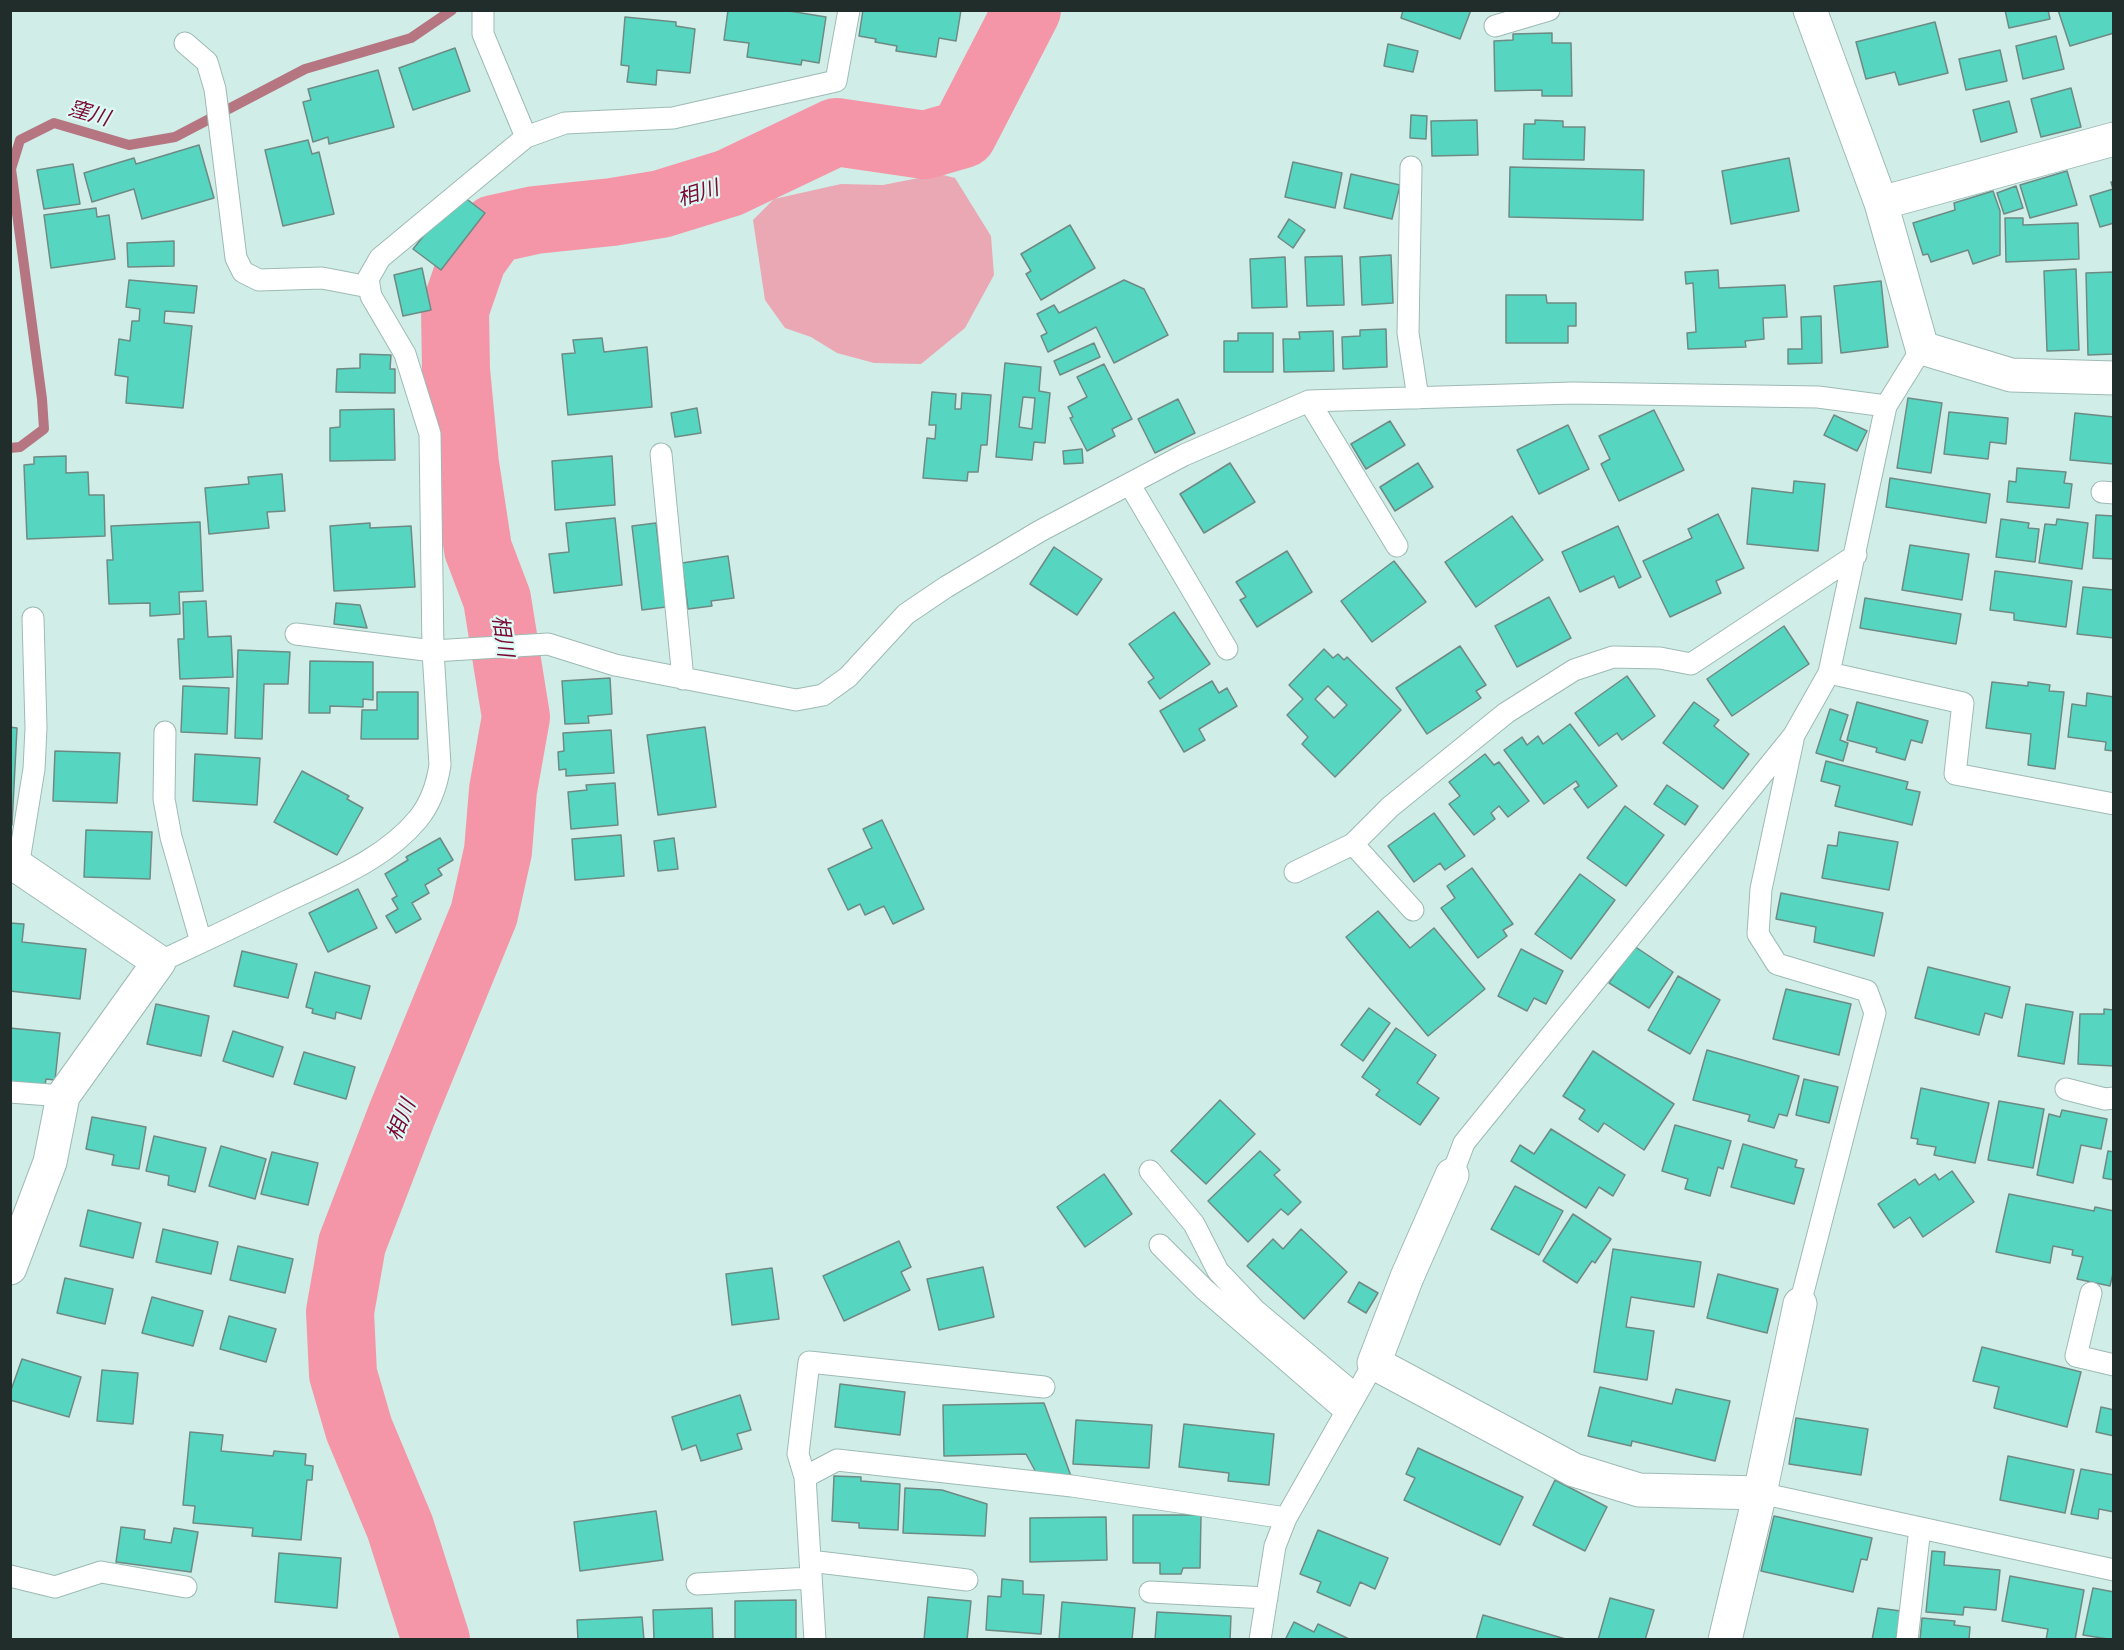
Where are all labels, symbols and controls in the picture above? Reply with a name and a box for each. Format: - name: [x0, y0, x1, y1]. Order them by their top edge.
- water label: 窪川: [65, 95, 113, 131]
- water label: 相川: [674, 175, 722, 211]
- water label: 相川: [487, 613, 519, 659]
- water label: 相川: [381, 1096, 421, 1144]

